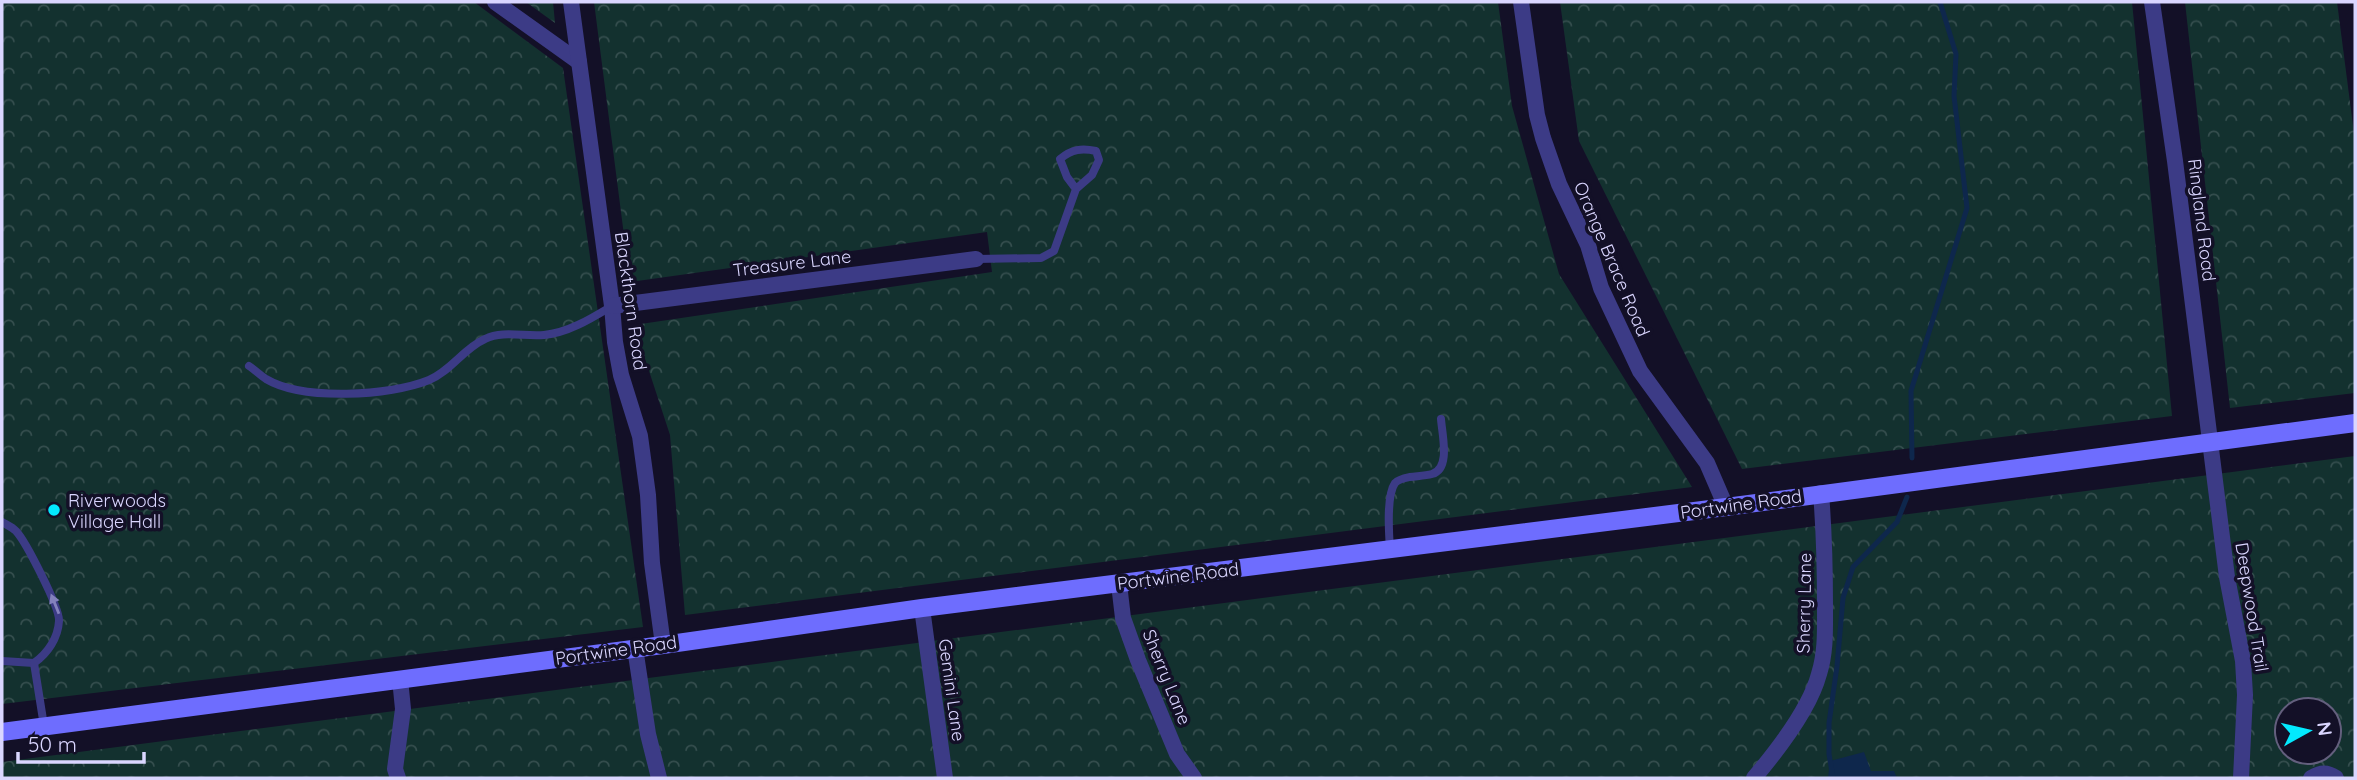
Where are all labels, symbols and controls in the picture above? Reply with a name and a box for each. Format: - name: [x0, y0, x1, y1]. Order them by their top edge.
- street label: Ringland Road: [2183, 157, 2221, 283]
- street label: Orange Brace Road: [1569, 178, 1655, 340]
- street label: Blackthorn Road: [610, 230, 652, 372]
- street label: Treasure Lane: [732, 244, 852, 282]
- street label: Portwine Road: [1679, 484, 1803, 524]
- place label: Riverwoods Village Hall: [68, 489, 166, 533]
- marker: Riverwoods Village Hall: [46, 502, 62, 518]
- street label: Deepwood Trail: [2230, 541, 2274, 673]
- street label: Sherry Lane: [1792, 553, 1816, 653]
- street label: Portwine Road: [1116, 557, 1240, 595]
- one-way arrow: [49, 593, 60, 614]
- street label: Sherry Lane: [1137, 626, 1197, 728]
- street label: Portwine Road: [554, 630, 678, 670]
- street label: Gemini Lane: [933, 637, 971, 743]
- north arrow: [2273, 696, 2343, 766]
- scale bar: [18, 720, 144, 764]
- text: N: [2312, 720, 2338, 737]
- text: 50 m: [28, 731, 77, 757]

